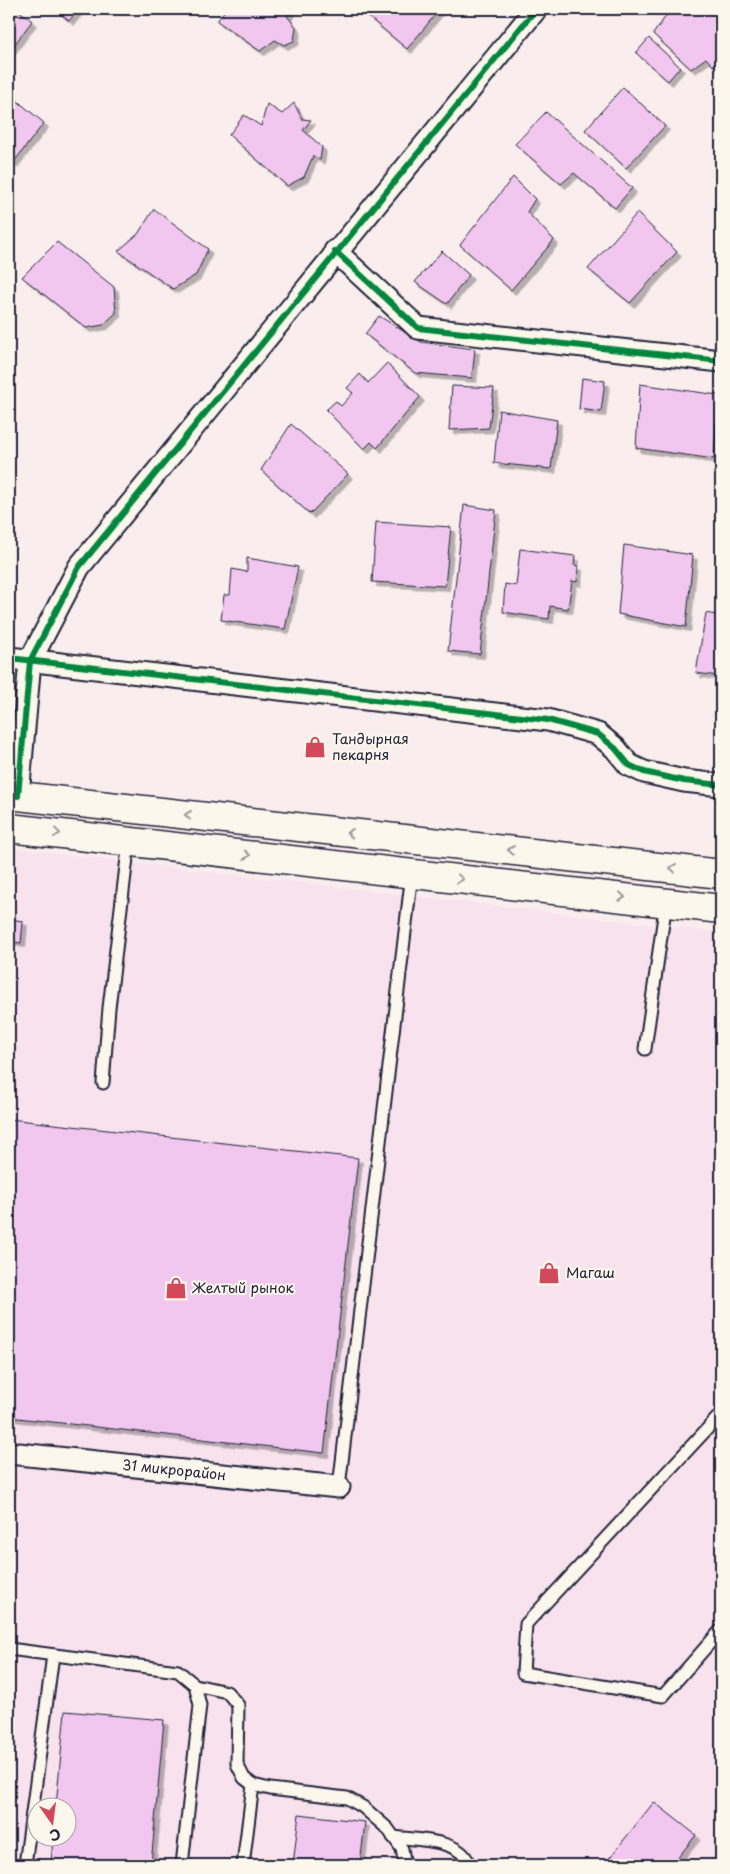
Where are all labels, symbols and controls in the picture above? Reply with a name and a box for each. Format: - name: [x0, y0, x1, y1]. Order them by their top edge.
- place label: Тандырная пекарня: [332, 728, 409, 765]
- shop icon: Тандырная пекарня: [302, 734, 328, 760]
- one-way arrow: [184, 810, 192, 821]
- one-way arrow: [53, 827, 61, 838]
- one-way arrow: [345, 828, 353, 839]
- one-way arrow: [507, 845, 515, 856]
- one-way arrow: [243, 849, 251, 860]
- one-way arrow: [669, 863, 677, 874]
- one-way arrow: [457, 873, 465, 884]
- one-way arrow: [618, 891, 626, 902]
- shop icon: Магаш: [536, 1260, 562, 1286]
- place label: Магаш: [566, 1262, 615, 1283]
- shop icon: Желтый рынок: [163, 1275, 189, 1301]
- place label: Желтый рынок: [192, 1277, 295, 1298]
- street label: 31 микрорайон: [121, 1454, 227, 1485]
- north arrow: [28, 1796, 78, 1846]
- text: С: [48, 1824, 63, 1847]

